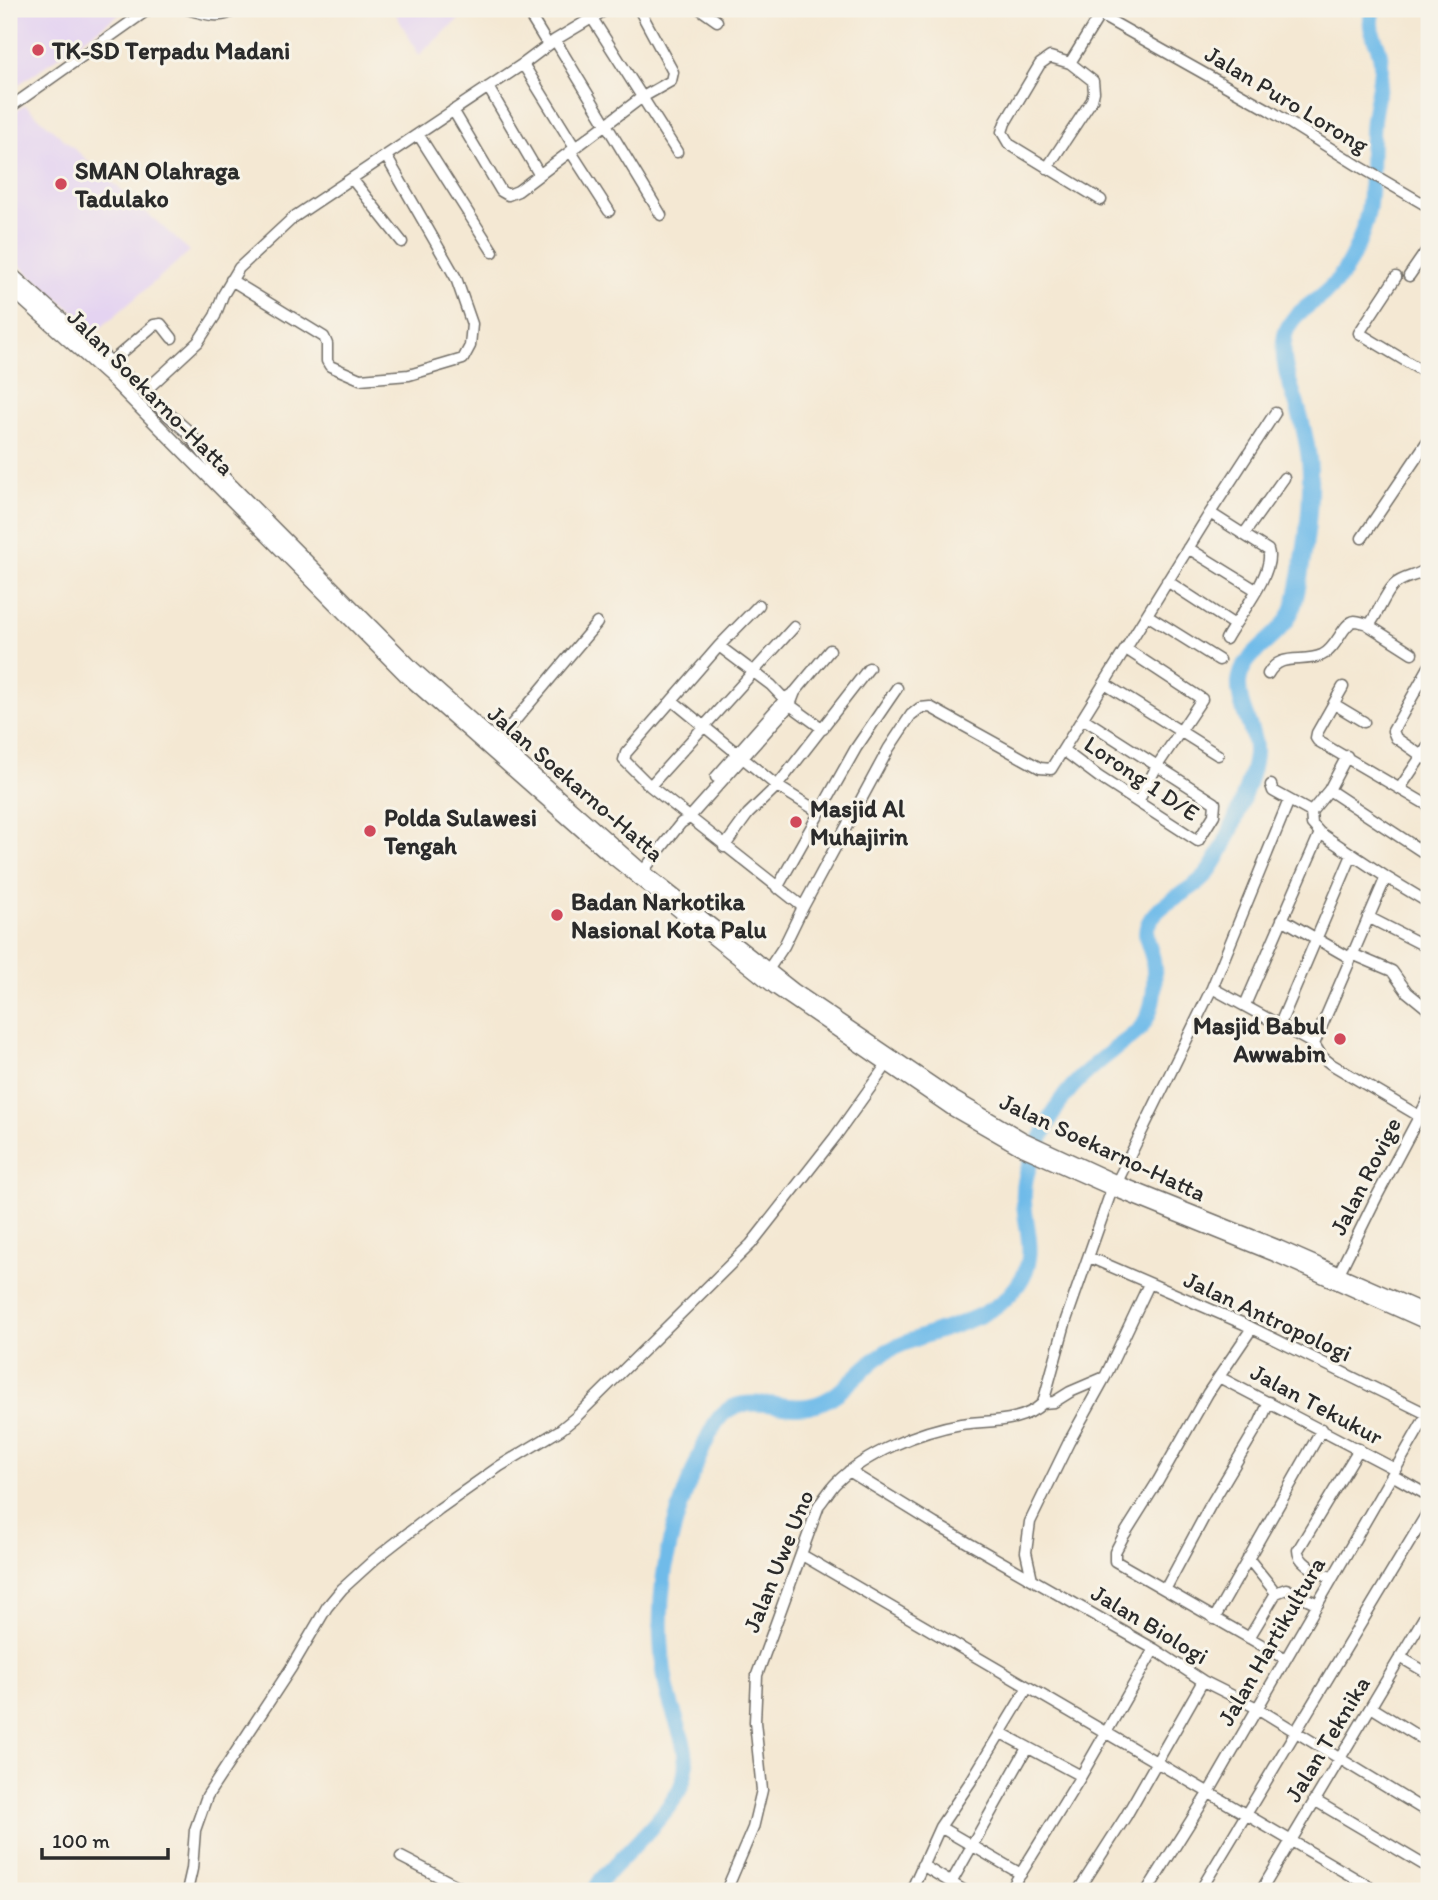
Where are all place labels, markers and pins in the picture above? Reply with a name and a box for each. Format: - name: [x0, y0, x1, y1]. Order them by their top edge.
- place label: TK-SD Terpadu Madani: [51, 36, 290, 66]
- marker: TK-SD Terpadu Madani: [30, 42, 46, 58]
- place label: SMAN Olahraga Tadulako: [74, 156, 240, 213]
- marker: SMAN Olahraga Tadulako: [53, 176, 69, 192]
- place label: Masjid Al Muhajirin: [810, 794, 909, 852]
- place label: Polda Sulawesi Tengah: [383, 803, 537, 861]
- marker: Masjid Al Muhajirin: [788, 814, 804, 830]
- marker: Polda Sulawesi Tengah: [362, 823, 378, 839]
- place label: Badan Narkotika Nasional Kota Palu: [571, 887, 768, 944]
- marker: Badan Narkotika Nasional Kota Palu: [549, 907, 565, 923]
- place label: Masjid Babul Awwabin: [1193, 1011, 1326, 1068]
- marker: Masjid Babul Awwabin: [1332, 1031, 1348, 1047]

